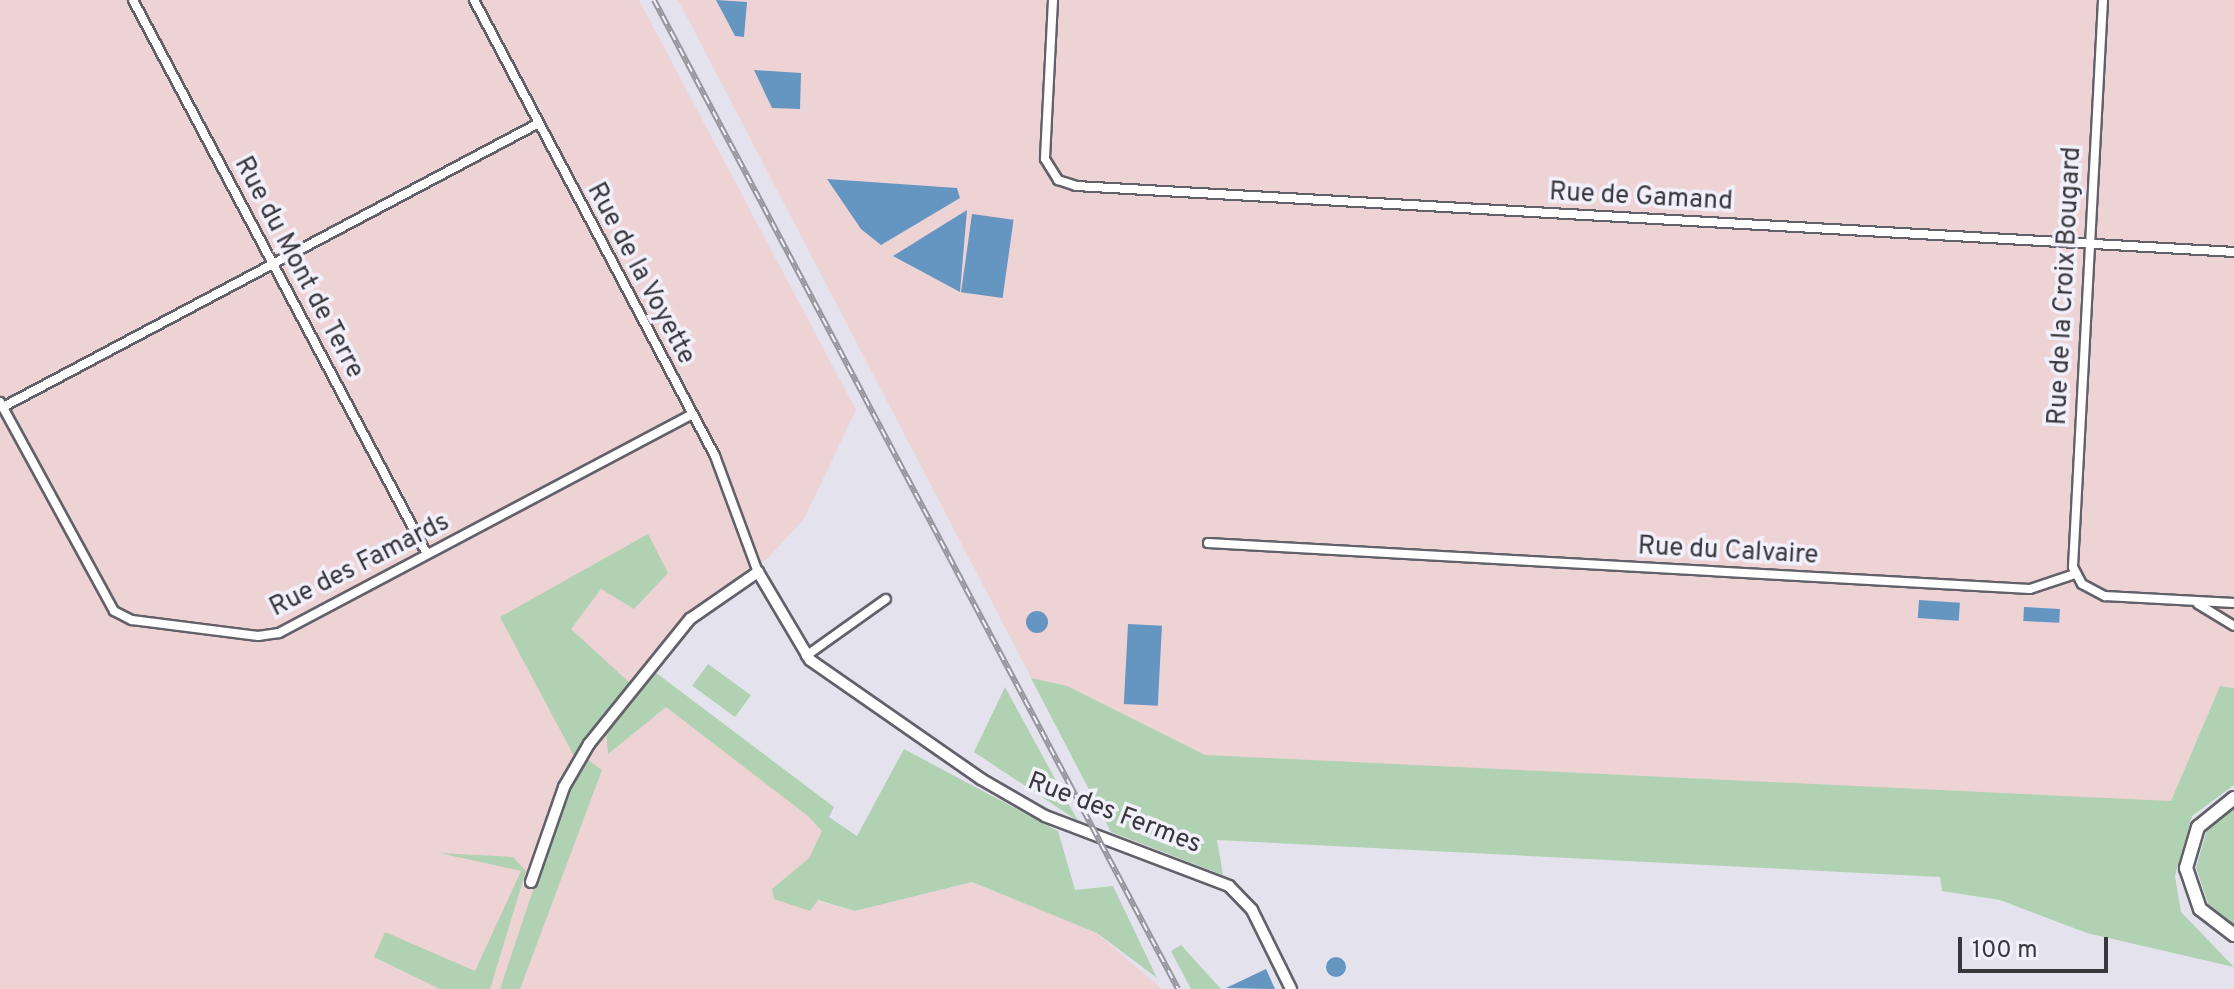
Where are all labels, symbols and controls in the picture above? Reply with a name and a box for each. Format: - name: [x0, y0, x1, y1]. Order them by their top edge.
- street label: Rue de la Croix Bougard: [2043, 146, 2089, 426]
- street label: Rue du Mont de Terre: [226, 151, 370, 385]
- street label: Rue de la Voyette: [579, 177, 701, 371]
- street label: Rue de Gamand: [1548, 178, 1734, 218]
- street label: Rue des Famards: [265, 507, 455, 625]
- street label: Rue du Calvaire: [1637, 532, 1819, 572]
- street label: Rue des Fermes: [1023, 767, 1205, 861]
- scale bar: [1962, 921, 2112, 971]
- text: 100 m: [1972, 936, 2038, 966]

